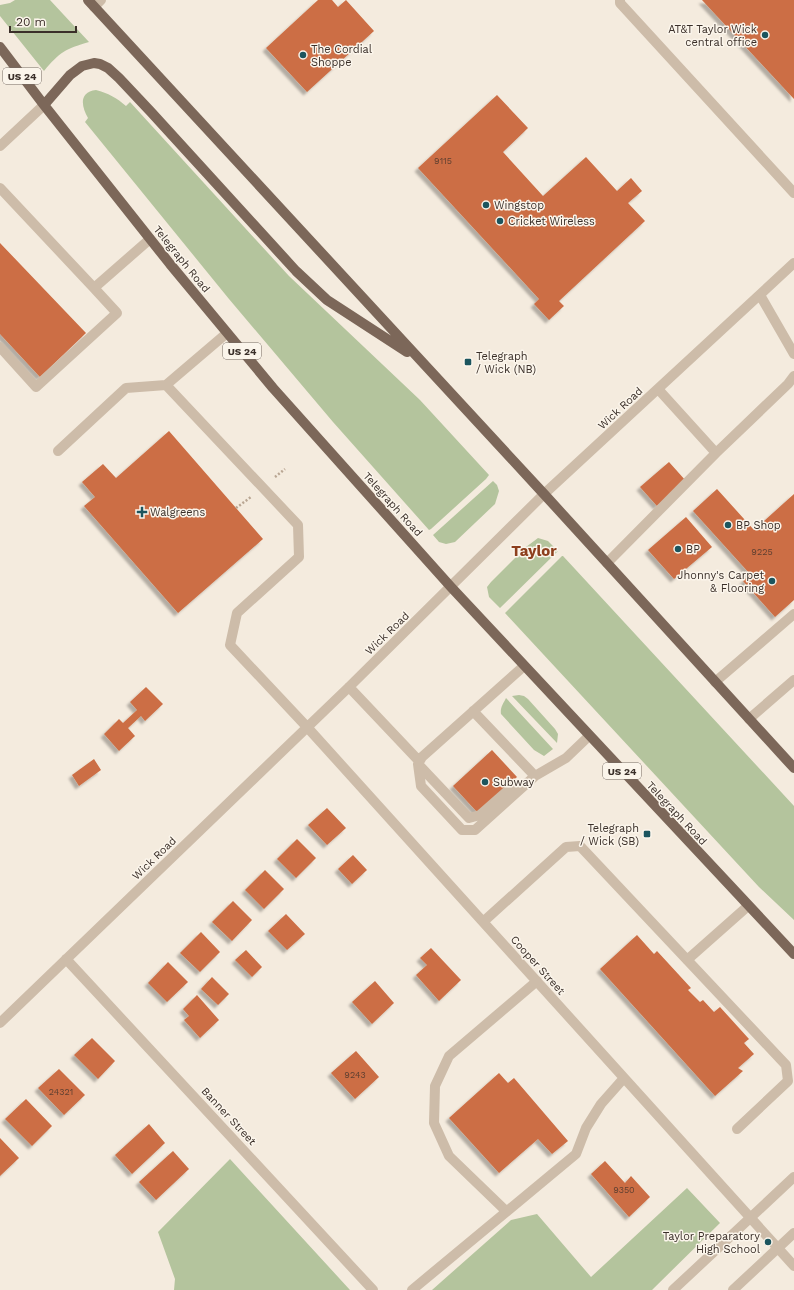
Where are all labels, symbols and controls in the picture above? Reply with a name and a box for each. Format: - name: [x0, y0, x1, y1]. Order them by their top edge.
- scale bar: [10, 8, 76, 34]
- text: 20 m: [16, 15, 46, 29]
- place label: AT&T Taylor Wick central office: [668, 23, 757, 49]
- marker: AT&T Taylor Wick central office: [760, 30, 770, 40]
- place label: The Cordial Shoppe: [311, 43, 373, 69]
- marker: The Cordial Shoppe: [298, 50, 308, 60]
- road number: US 24: [3, 68, 41, 84]
- house number: 9115: [434, 156, 452, 166]
- place label: Wingstop: [494, 199, 544, 212]
- marker: Wingstop: [481, 200, 491, 210]
- place label: Cricket Wireless: [508, 215, 595, 228]
- marker: Cricket Wireless: [495, 216, 505, 226]
- street label: Telegraph Road: [151, 223, 213, 295]
- road number: US 24: [223, 343, 261, 359]
- place label: Telegraph / Wick (NB): [476, 350, 536, 376]
- marker: Telegraph / Wick (NB): [463, 357, 473, 367]
- street label: Wick Road: [595, 384, 645, 432]
- street label: Telegraph Road: [360, 469, 425, 539]
- place label: Walgreens: [150, 506, 205, 519]
- marker: Walgreens: [137, 507, 147, 517]
- place label: BP Shop: [736, 519, 781, 532]
- marker: BP Shop: [723, 520, 733, 530]
- district label: Taylor: [511, 542, 557, 560]
- place label: BP: [686, 543, 700, 556]
- marker: BP: [673, 544, 683, 554]
- house number: 9225: [751, 547, 773, 557]
- place label: Jhonny's Carpet & Flooring: [677, 569, 764, 595]
- marker: Jhonny's Carpet & Flooring: [767, 576, 777, 586]
- street label: Wick Road: [363, 609, 412, 658]
- road number: US 24: [603, 763, 641, 779]
- place label: Subway: [493, 776, 534, 789]
- marker: Subway: [480, 777, 490, 787]
- street label: Telegraph Road: [644, 779, 709, 848]
- place label: Telegraph / Wick (SB): [580, 822, 639, 848]
- marker: Telegraph / Wick (SB): [642, 829, 652, 839]
- street label: Wick Road: [130, 834, 179, 883]
- street label: Cooper Street: [508, 933, 568, 998]
- house number: 9243: [344, 1070, 366, 1080]
- street label: Banner Street: [198, 1085, 259, 1148]
- house number: 24321: [49, 1087, 73, 1097]
- house number: 9350: [613, 1185, 635, 1195]
- place label: Taylor Preparatory High School: [663, 1230, 761, 1256]
- marker: Taylor Preparatory High School: [763, 1237, 773, 1247]

